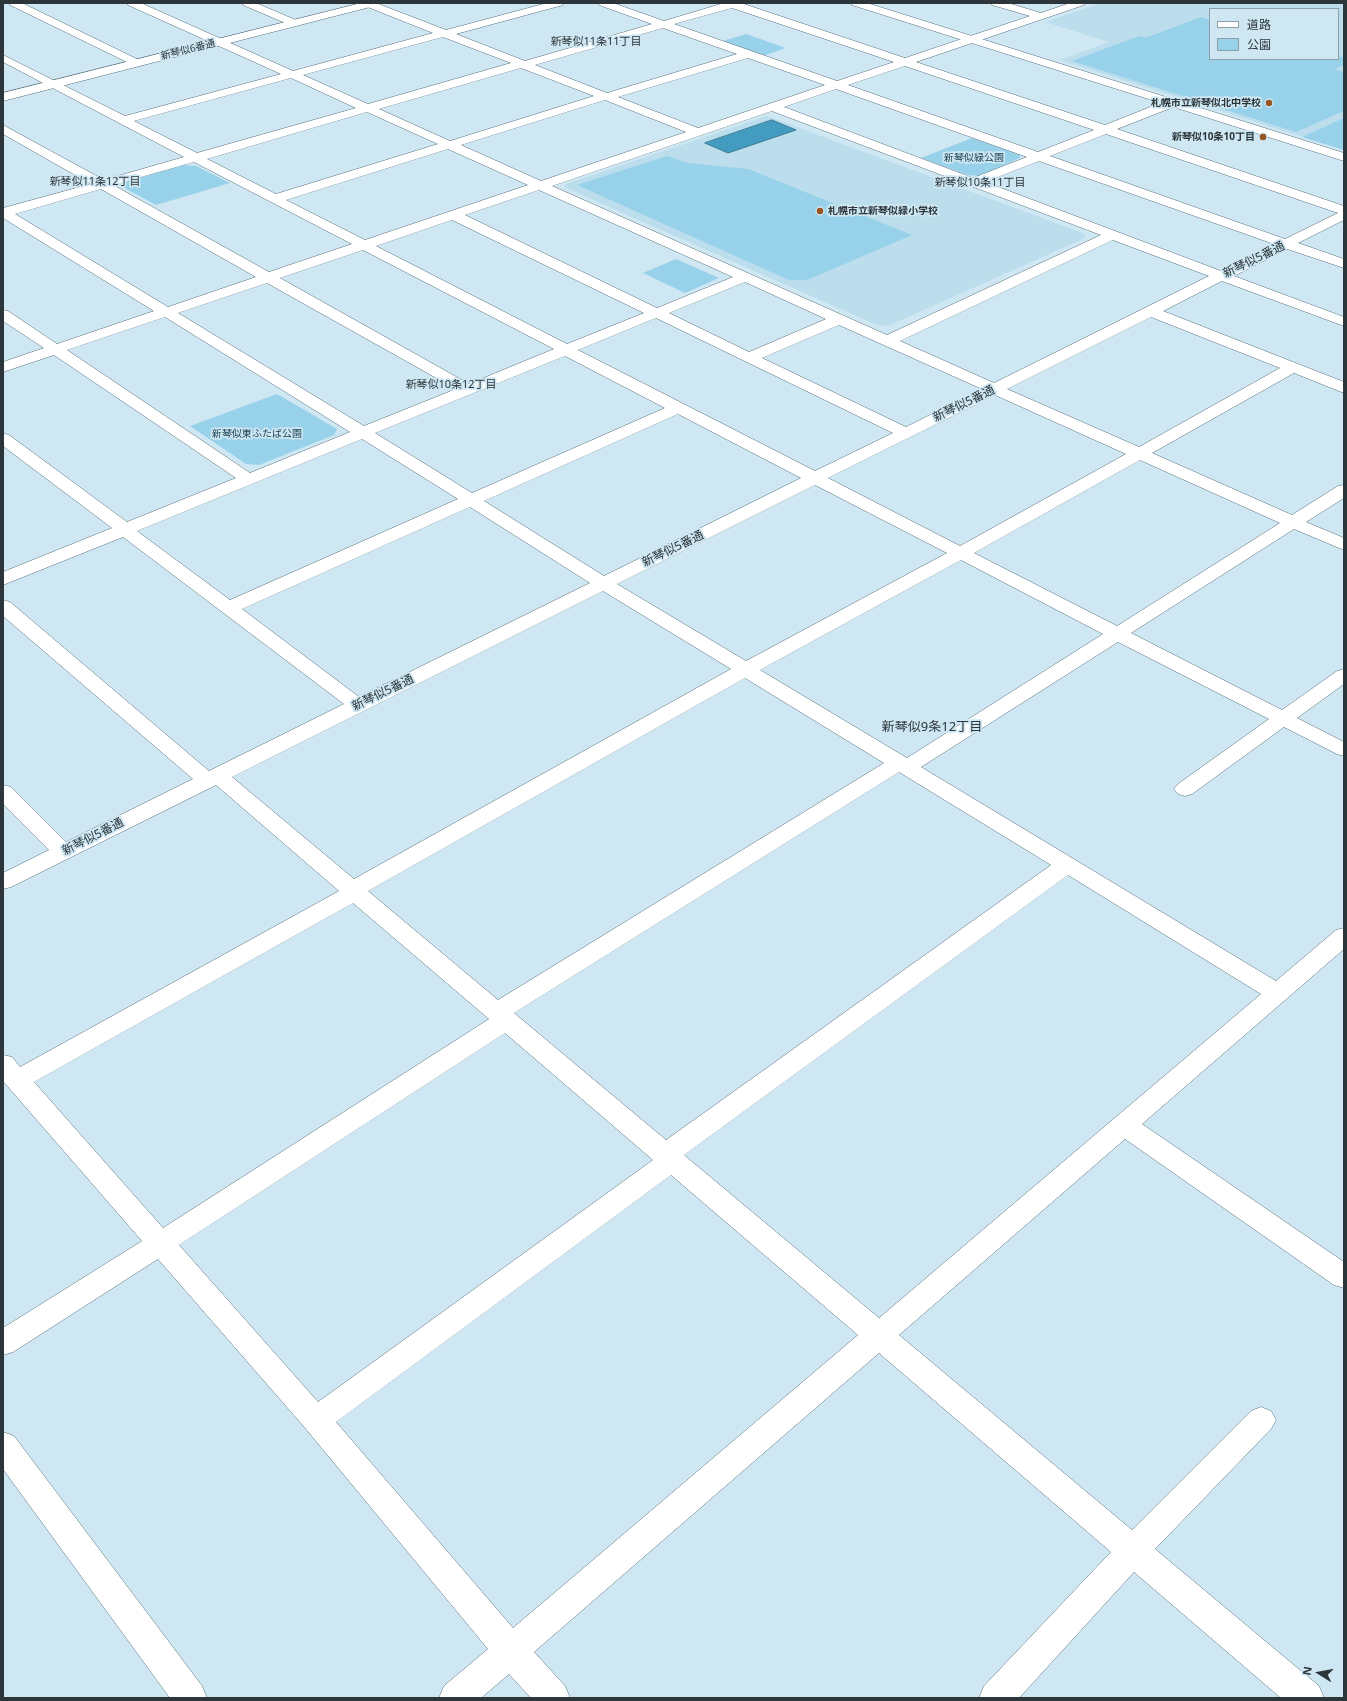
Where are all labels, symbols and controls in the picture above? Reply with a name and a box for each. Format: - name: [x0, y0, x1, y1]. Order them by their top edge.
- legend: [1209, 8, 1339, 60]
- text: 道路: [1247, 16, 1271, 33]
- district label: 新琴似11条11丁目: [550, 35, 642, 49]
- text: 公園: [1247, 36, 1271, 53]
- street label: 新琴似6番通: [160, 37, 216, 63]
- place label: 札幌市立新琴似北中学校: [1151, 97, 1261, 109]
- marker: 札幌市立新琴似北中学校: [1264, 98, 1274, 108]
- place label: 新琴似10条10丁目: [1172, 131, 1255, 143]
- marker: 新琴似10条10丁目: [1258, 132, 1268, 142]
- park label: 新琴似緑公園: [944, 152, 1004, 164]
- district label: 新琴似11条12丁目: [49, 175, 141, 189]
- district label: 新琴似10条11丁目: [934, 176, 1026, 190]
- place label: 札幌市立新琴似緑小学校: [828, 205, 938, 217]
- marker: 札幌市立新琴似緑小学校: [815, 206, 825, 216]
- street label: 新琴似5番通: [1221, 239, 1287, 281]
- district label: 新琴似10条12丁目: [405, 378, 497, 392]
- street label: 新琴似5番通: [931, 383, 997, 425]
- park label: 新琴似東ふたば公園: [212, 428, 302, 440]
- street label: 新琴似5番通: [640, 528, 706, 570]
- street label: 新琴似5番通: [350, 672, 416, 714]
- district label: 新琴似9条12丁目: [882, 719, 982, 735]
- street label: 新琴似5番通: [60, 815, 126, 859]
- north arrow: [1299, 1653, 1339, 1693]
- text: N: [1299, 1665, 1315, 1676]

